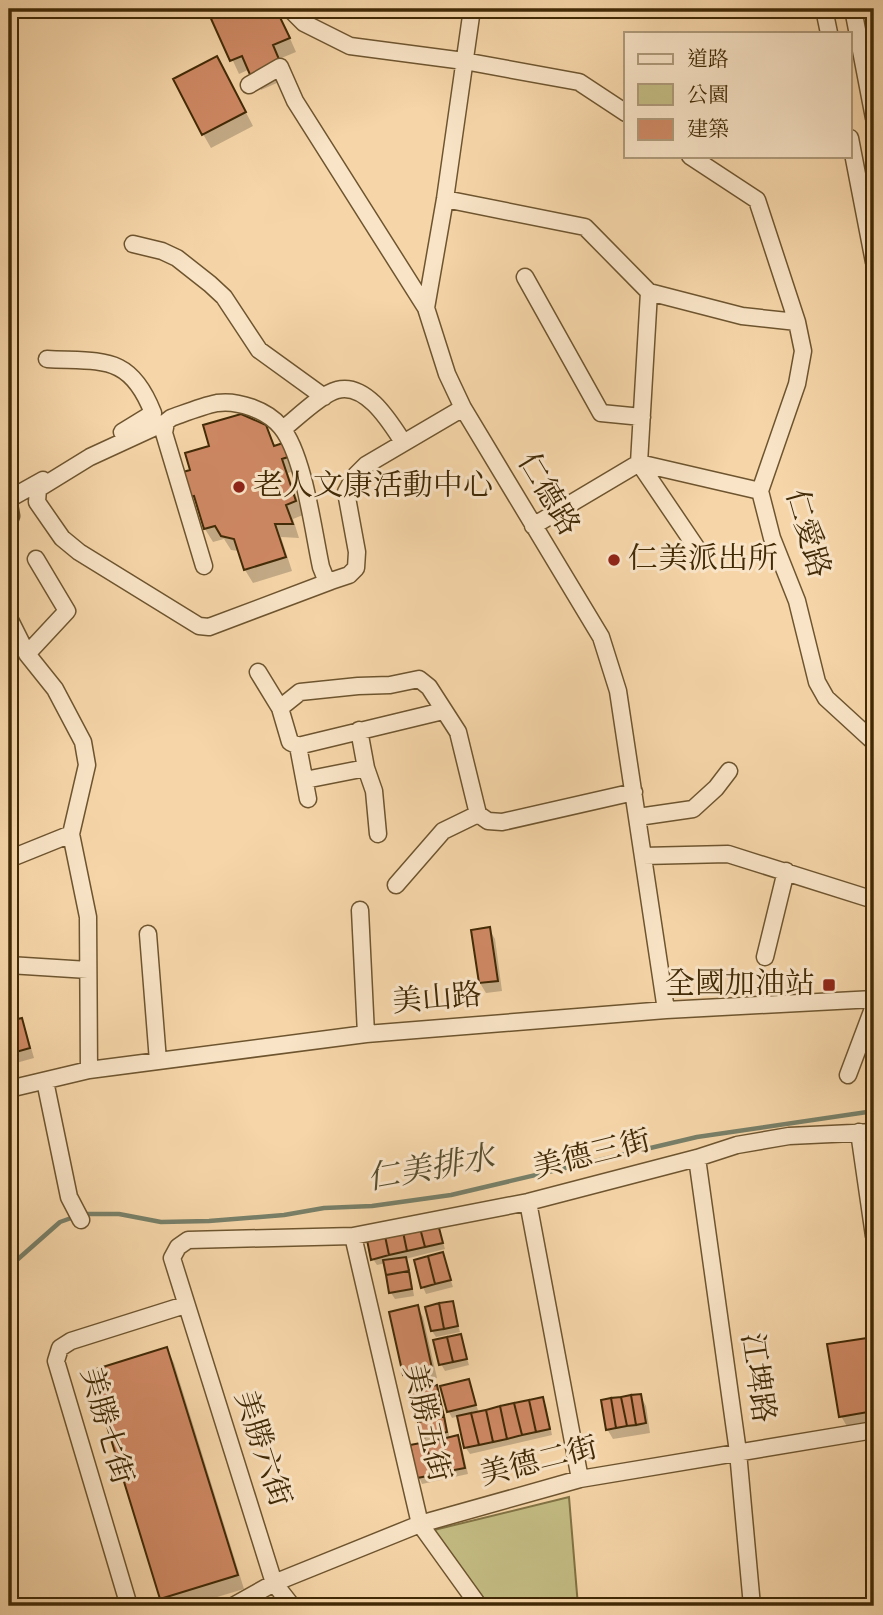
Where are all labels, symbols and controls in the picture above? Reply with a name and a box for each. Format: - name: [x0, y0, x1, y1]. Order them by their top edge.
- legend: [624, 32, 852, 158]
- text: 道路: [687, 46, 729, 76]
- text: 公園: [687, 82, 729, 112]
- text: 建築: [687, 116, 729, 146]
- street label: 仁德路: [505, 445, 589, 545]
- place label: 老人文康活動中心: [253, 466, 493, 509]
- marker: 老人文康活動中心: [231, 479, 247, 495]
- street label: 仁愛路: [773, 485, 839, 583]
- place label: 仁美派出所: [628, 539, 778, 582]
- marker: 仁美派出所: [606, 552, 622, 568]
- place label: 全國加油站: [665, 964, 815, 1007]
- street label: 美山路: [390, 975, 484, 1025]
- marker: 全國加油站: [821, 977, 837, 993]
- street label: 美德三街: [529, 1121, 655, 1191]
- water label: 仁美排水: [364, 1136, 501, 1204]
- street label: 江埤路: [728, 1330, 784, 1426]
- street label: 美勝五街: [391, 1360, 459, 1486]
- street label: 美勝七街: [68, 1362, 142, 1490]
- street label: 美勝六街: [222, 1385, 300, 1513]
- street label: 美德二街: [476, 1428, 602, 1498]

